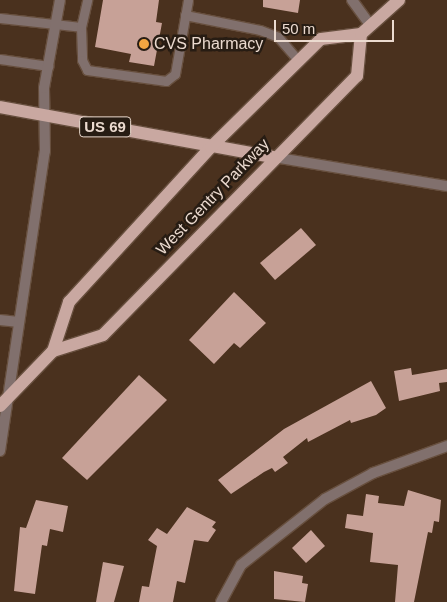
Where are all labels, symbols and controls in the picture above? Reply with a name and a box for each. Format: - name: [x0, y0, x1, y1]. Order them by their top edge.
- scale bar: [277, 10, 397, 42]
- text: 50 m: [282, 20, 315, 37]
- place label: CVS Pharmacy: [154, 34, 263, 54]
- marker: CVS Pharmacy: [138, 38, 150, 50]
- road number: US 69: [79, 114, 131, 140]
- street label: West Gentry Parkway: [152, 135, 274, 259]

